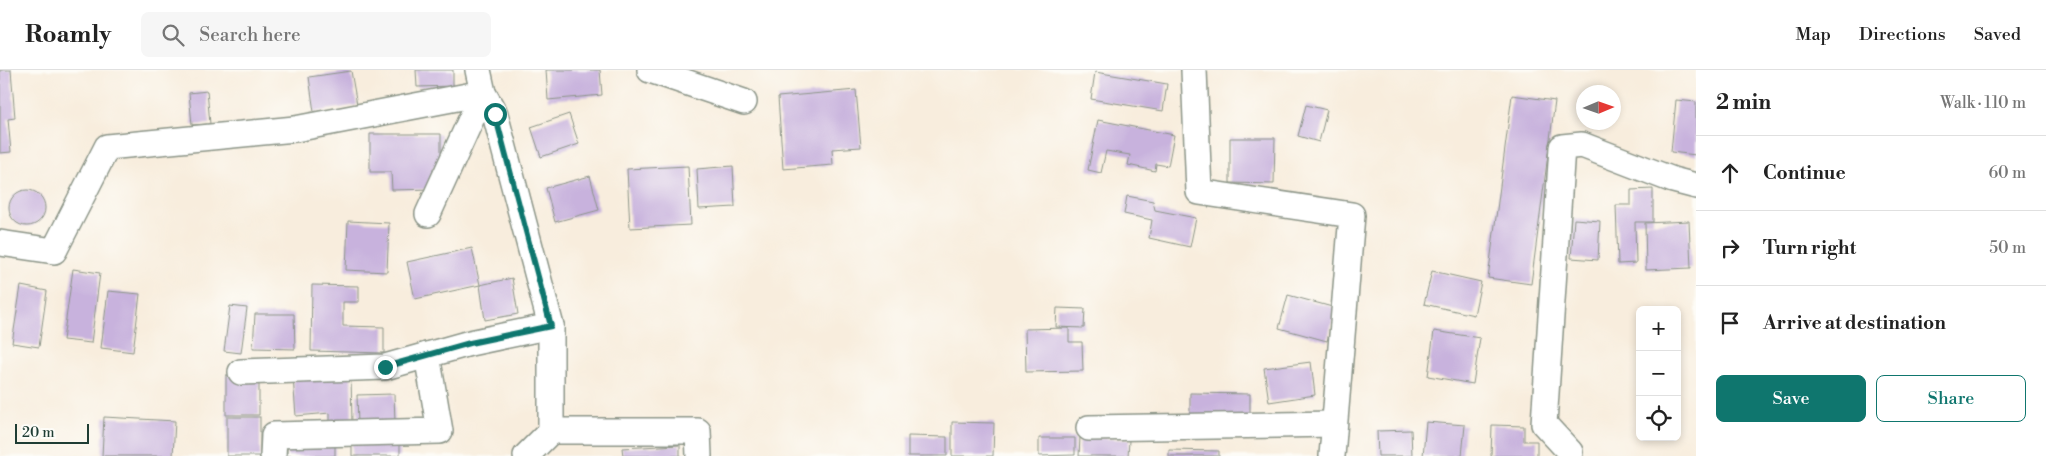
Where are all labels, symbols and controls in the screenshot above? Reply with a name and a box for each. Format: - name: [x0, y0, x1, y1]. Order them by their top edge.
- search box: [141, 12, 491, 57]
- text: Roamly: [25, 20, 111, 50]
- icon: search: [159, 21, 187, 49]
- text: Search here: [199, 23, 301, 47]
- text: Map: [1795, 23, 1831, 46]
- text: Directions: [1859, 23, 1946, 46]
- text: Saved: [1974, 23, 2021, 46]
- north arrow: [1576, 85, 1621, 130]
- text: 2 min: [1716, 90, 1771, 116]
- text: Walk · 110 m: [1940, 93, 2026, 113]
- route start: [484, 103, 507, 126]
- icon: ahead: [1716, 159, 1744, 187]
- text: Continue: [1763, 161, 1846, 185]
- text: 60 m: [1988, 163, 2026, 183]
- icon: right: [1716, 234, 1744, 262]
- text: Turn right: [1763, 236, 1856, 260]
- text: 50 m: [1989, 238, 2026, 258]
- map controls: [1636, 306, 1681, 441]
- button: +: [1636, 306, 1681, 351]
- icon: arrive: [1716, 309, 1744, 337]
- text: Arrive at destination: [1763, 311, 1946, 335]
- button: −: [1636, 351, 1681, 396]
- route end: [374, 356, 397, 379]
- button: Save: [1716, 375, 1866, 422]
- button: Share: [1876, 375, 2026, 422]
- button: locate: [1636, 396, 1681, 441]
- scale bar: [15, 421, 89, 444]
- text: 20 m: [22, 424, 54, 442]

